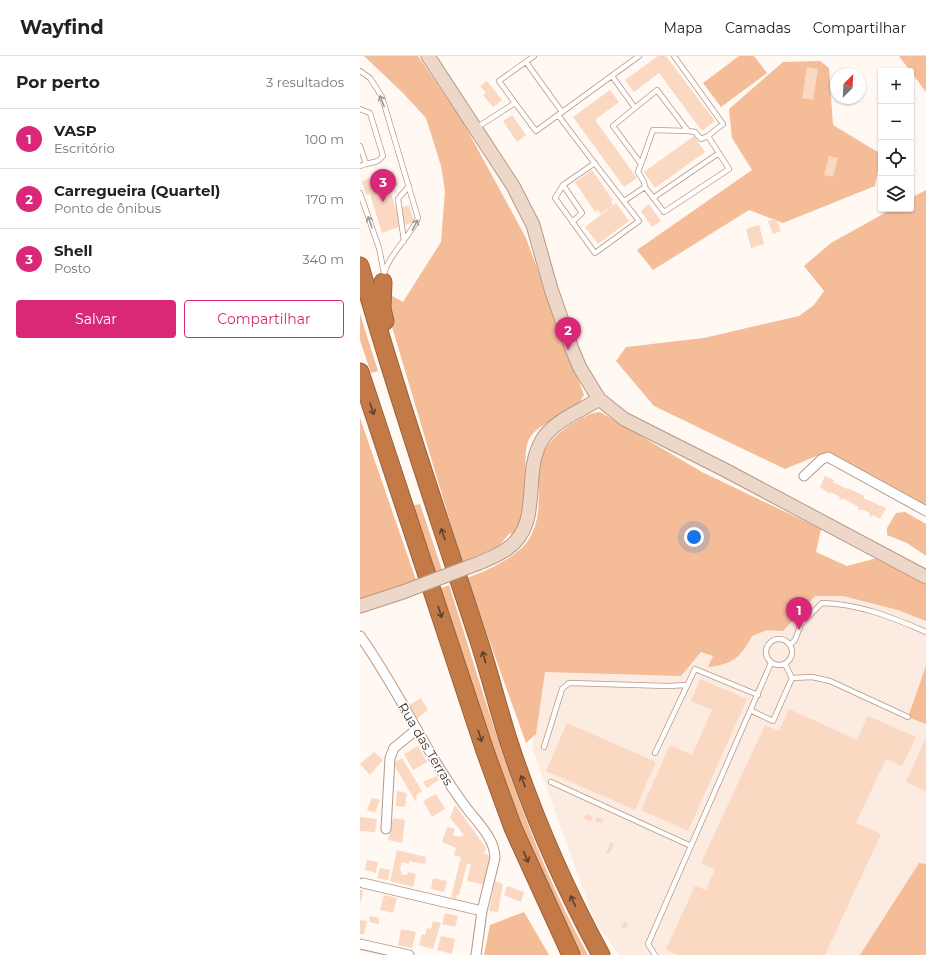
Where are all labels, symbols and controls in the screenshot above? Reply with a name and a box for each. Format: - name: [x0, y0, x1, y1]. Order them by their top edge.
- text: Wayfind: [20, 16, 104, 39]
- text: Mapa: [664, 19, 703, 37]
- text: Camadas: [725, 19, 791, 37]
- text: Compartilhar: [813, 19, 906, 37]
- north arrow: [830, 68, 866, 104]
- map controls: [878, 68, 914, 212]
- button: +: [878, 68, 914, 104]
- text: Por perto: [16, 72, 100, 92]
- text: 3 resultados: [266, 74, 344, 90]
- one-way arrow: [378, 95, 386, 107]
- button: −: [878, 104, 914, 140]
- text: VASP: [54, 121, 97, 140]
- text: 1: [26, 131, 32, 147]
- text: 100 m: [305, 131, 344, 147]
- text: Escritório: [54, 140, 115, 156]
- button: locate: [878, 140, 914, 176]
- pin: 3: [370, 169, 396, 202]
- button: layers: [878, 176, 914, 212]
- text: Carregueira (Quartel): [54, 181, 220, 200]
- text: 2: [25, 191, 33, 207]
- text: 170 m: [306, 191, 344, 207]
- text: Ponto de ônibus: [54, 200, 161, 216]
- one-way arrow: [365, 216, 373, 228]
- one-way arrow: [412, 219, 419, 231]
- text: Shell: [54, 241, 93, 260]
- text: 3: [25, 251, 33, 267]
- text: 340 m: [302, 251, 344, 267]
- text: Posto: [54, 260, 91, 276]
- button: Salvar: [16, 300, 176, 338]
- button: Compartilhar: [184, 300, 344, 338]
- pin: 2: [555, 317, 581, 350]
- one-way arrow: [369, 403, 377, 415]
- one-way arrow: [439, 527, 446, 540]
- your location: [684, 527, 704, 547]
- pin: 1: [786, 597, 812, 630]
- one-way arrow: [437, 606, 444, 619]
- one-way arrow: [480, 651, 487, 664]
- street label: Rua das Terras: [395, 700, 457, 788]
- one-way arrow: [477, 729, 485, 741]
- one-way arrow: [519, 775, 527, 787]
- one-way arrow: [523, 851, 530, 863]
- one-way arrow: [569, 895, 576, 907]

